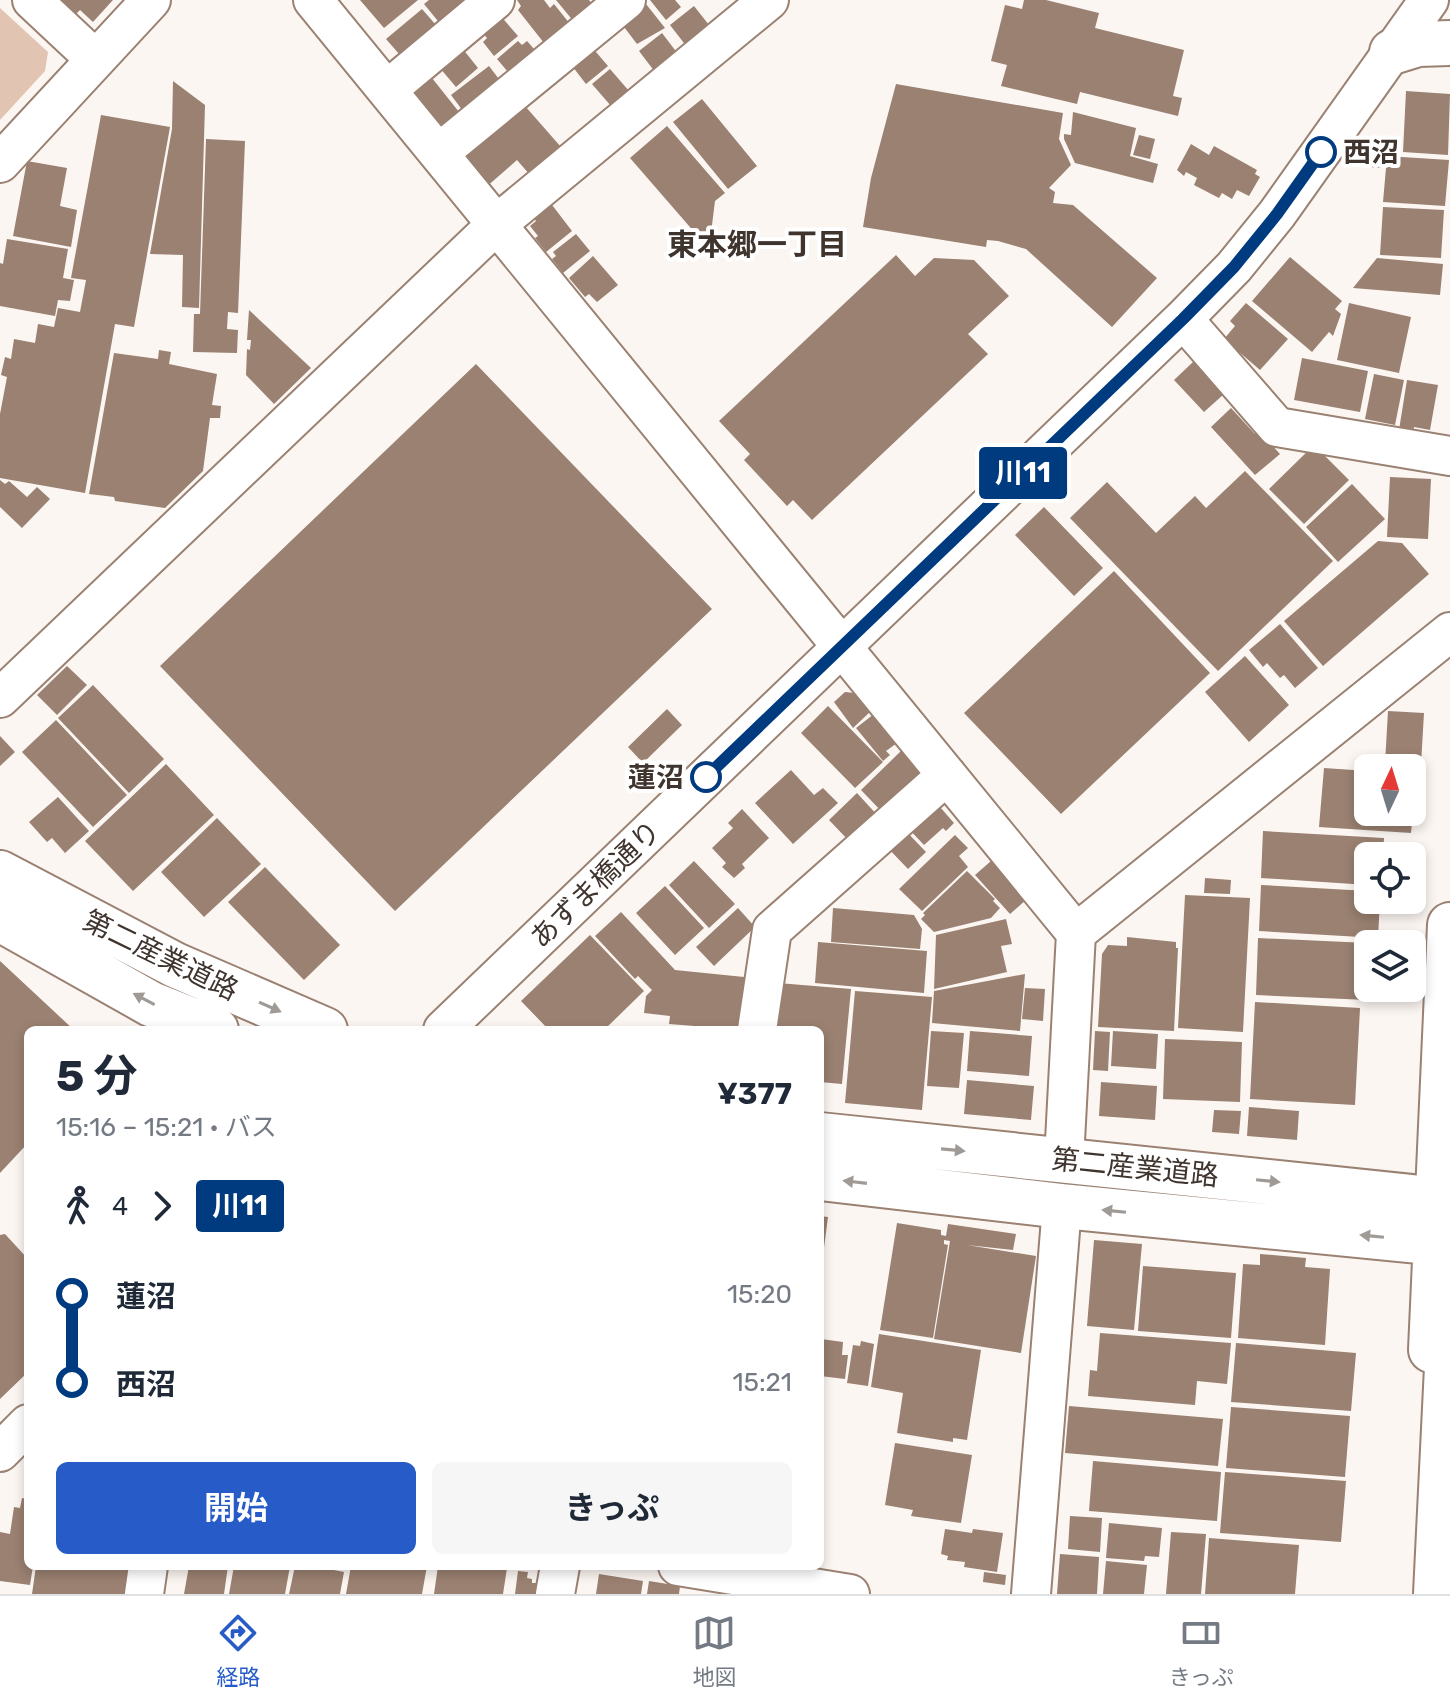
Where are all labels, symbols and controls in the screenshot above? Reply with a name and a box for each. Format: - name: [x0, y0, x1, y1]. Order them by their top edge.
- place label: 西沼: [1343, 136, 1399, 169]
- marker: 西沼: [1306, 137, 1336, 167]
- district label: 東本郷一丁目: [667, 227, 847, 263]
- line badge: 川11: [977, 447, 1069, 499]
- text: 川11: [995, 456, 1051, 489]
- north arrow: [1354, 754, 1426, 826]
- map controls: [1354, 754, 1426, 1002]
- place label: 蓮沼: [628, 761, 684, 794]
- marker: 蓮沼: [691, 762, 721, 792]
- street label: あずま橋通り: [523, 814, 667, 955]
- button: locate: [1354, 842, 1426, 914]
- street label: 第二産業道路: [78, 904, 244, 1007]
- button: layers: [1354, 930, 1426, 1002]
- one-way arrow: [133, 993, 156, 1006]
- one-way arrow: [259, 1000, 282, 1014]
- text: 5 分: [56, 1050, 138, 1102]
- text: ¥377: [717, 1076, 792, 1112]
- text: 15:16 – 15:21 · バス: [56, 1112, 277, 1143]
- street label: 第二産業道路: [1050, 1142, 1220, 1193]
- one-way arrow: [941, 1143, 966, 1156]
- one-way arrow: [1256, 1175, 1281, 1188]
- one-way arrow: [842, 1176, 867, 1189]
- icon: walk: [56, 1184, 100, 1228]
- icon: forward: [140, 1184, 184, 1228]
- text: 川11: [212, 1189, 268, 1222]
- text: 4: [112, 1191, 128, 1222]
- one-way arrow: [1101, 1204, 1126, 1217]
- one-way arrow: [1359, 1229, 1384, 1242]
- text: 蓮沼: [116, 1279, 176, 1315]
- text: 15:20: [727, 1279, 792, 1310]
- text: 西沼: [116, 1367, 176, 1403]
- text: 15:21: [732, 1367, 792, 1398]
- button: 開始: [56, 1462, 416, 1554]
- button: きっぷ: [432, 1462, 792, 1554]
- tab: 経路: [216, 1611, 260, 1691]
- tab: 地図: [692, 1611, 736, 1691]
- tab: きっぷ: [1169, 1611, 1234, 1691]

